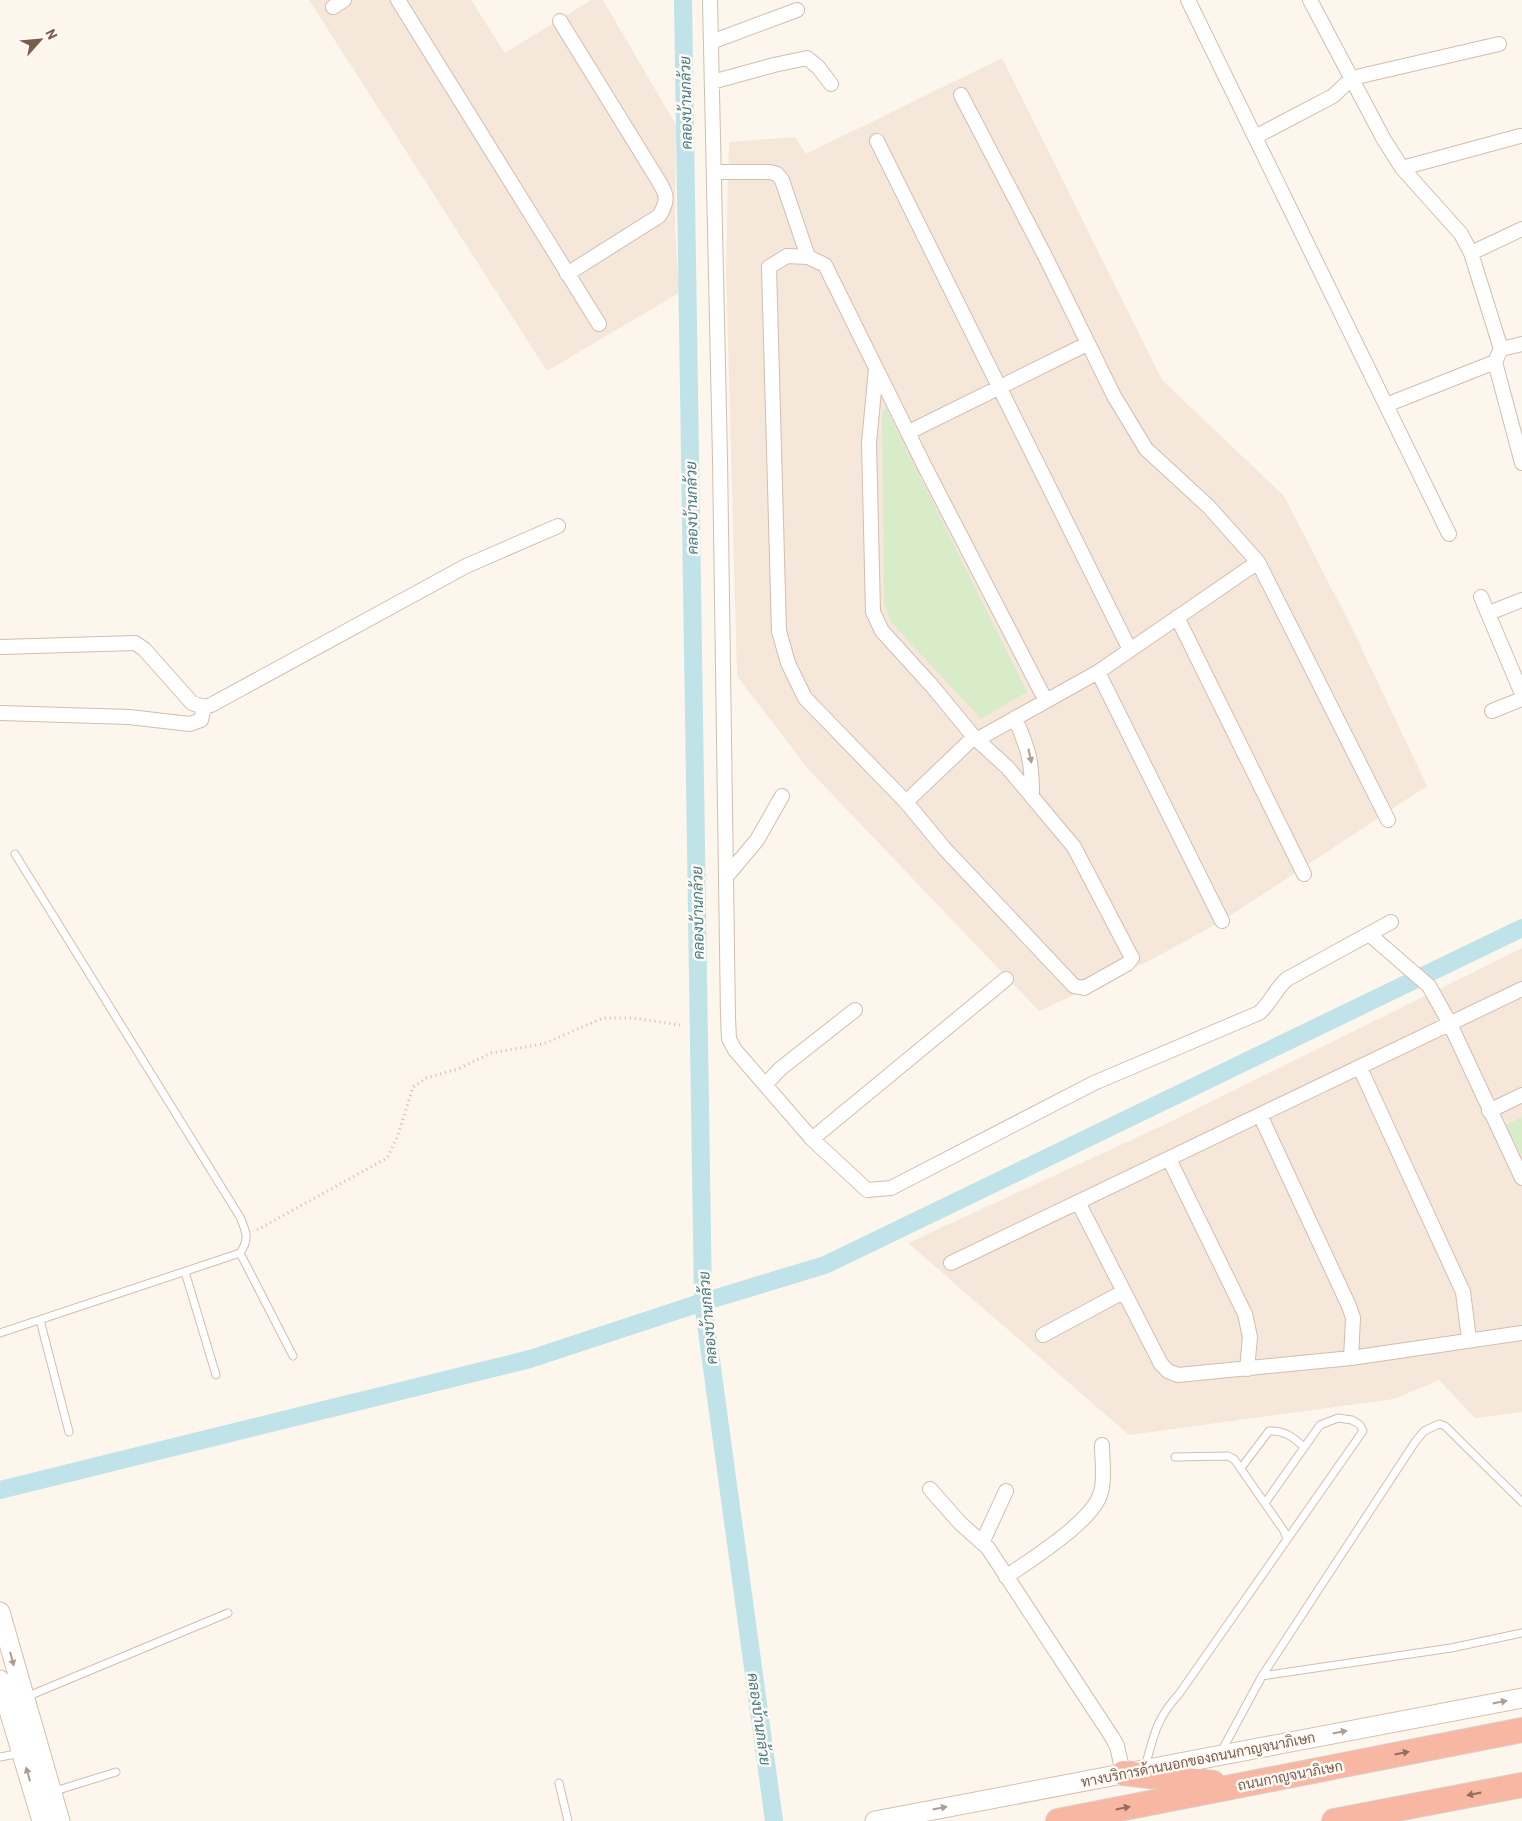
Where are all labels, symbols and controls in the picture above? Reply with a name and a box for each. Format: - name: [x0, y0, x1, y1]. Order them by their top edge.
- north arrow: [15, 15, 65, 65]
- text: N: [42, 26, 62, 42]
- water label: คลองบ้านกล้วย: [675, 56, 695, 150]
- water label: คลองบ้านกล้วย: [681, 461, 701, 555]
- one-way arrow: [1026, 748, 1034, 764]
- water label: คลองบ้านกล้วย: [687, 866, 707, 960]
- water label: คลองบ้านกล้วย: [694, 1270, 720, 1365]
- one-way arrow: [9, 1651, 17, 1666]
- water label: คลองบ้านกล้วย: [745, 1671, 775, 1767]
- one-way arrow: [1492, 1698, 1508, 1706]
- street label: ทางบริการด้านนอกของถนนกาญจนาภิเษก: [1079, 1728, 1317, 1790]
- one-way arrow: [1332, 1728, 1348, 1736]
- one-way arrow: [1395, 1749, 1411, 1757]
- street label: ถนนกาญจนาภิเษก: [1236, 1757, 1344, 1793]
- one-way arrow: [23, 1767, 31, 1782]
- one-way arrow: [1467, 1790, 1482, 1798]
- one-way arrow: [932, 1804, 948, 1812]
- one-way arrow: [1115, 1804, 1131, 1812]

